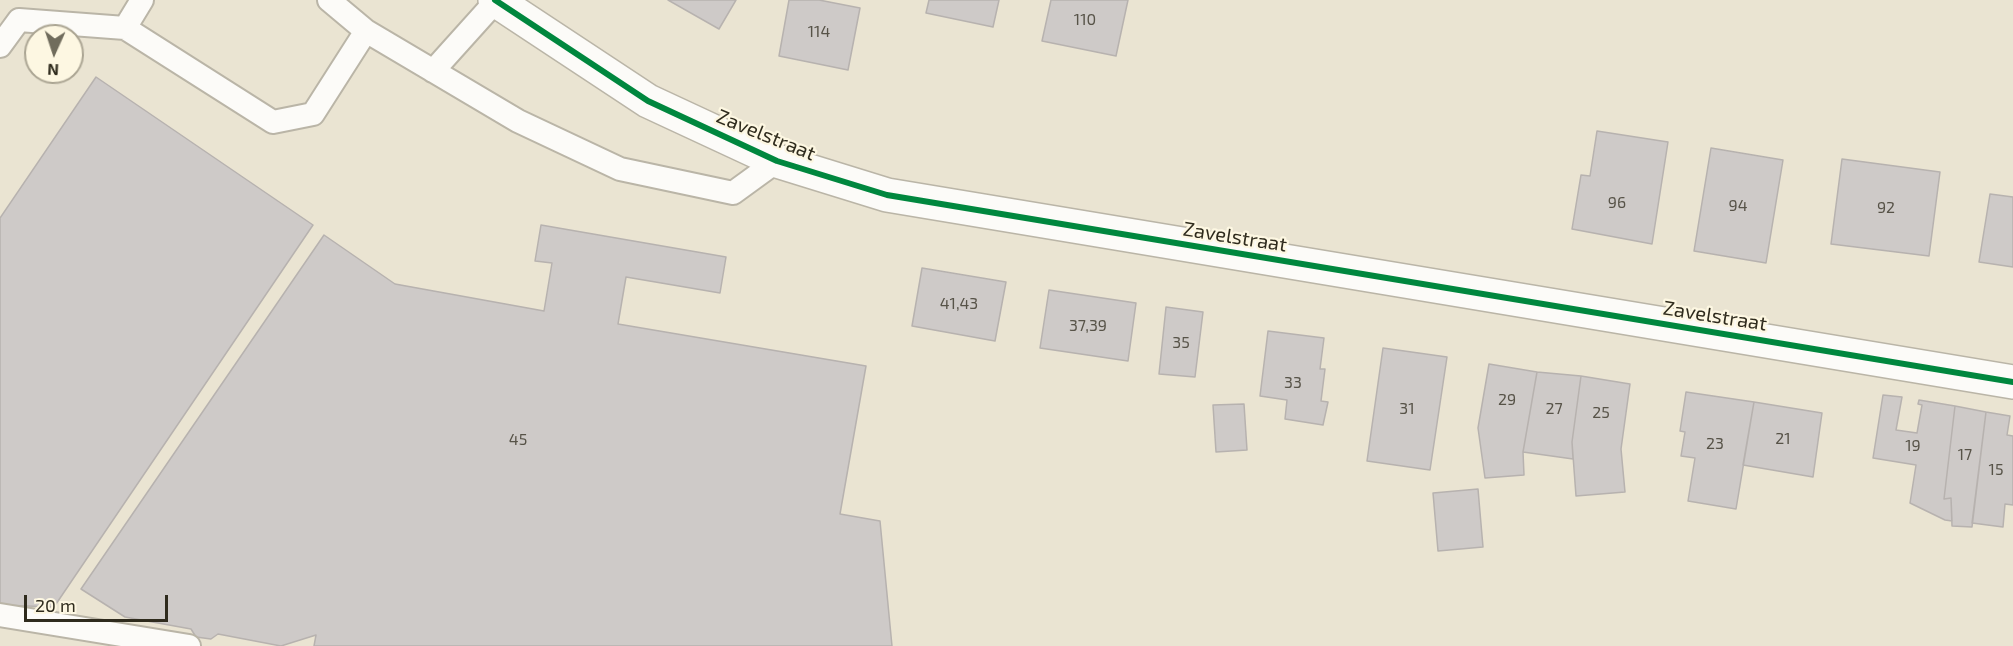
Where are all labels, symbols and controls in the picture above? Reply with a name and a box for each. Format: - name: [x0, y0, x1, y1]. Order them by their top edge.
- house number: 110: [1074, 10, 1096, 30]
- house number: 114: [808, 22, 830, 42]
- north arrow: [24, 24, 84, 84]
- text: N: [47, 61, 59, 80]
- street label: Zavelstraat: [713, 104, 819, 166]
- house number: 96: [1608, 193, 1626, 213]
- house number: 94: [1729, 196, 1747, 216]
- house number: 92: [1877, 198, 1895, 218]
- street label: Zavelstraat: [1181, 217, 1289, 257]
- house number: 41,43: [940, 294, 978, 314]
- street label: Zavelstraat: [1661, 296, 1769, 336]
- house number: 37,39: [1069, 316, 1107, 336]
- house number: 35: [1172, 333, 1190, 353]
- house number: 33: [1284, 373, 1302, 393]
- house number: 29: [1498, 390, 1516, 410]
- house number: 31: [1399, 399, 1415, 419]
- house number: 27: [1545, 399, 1563, 419]
- house number: 25: [1592, 403, 1610, 423]
- house number: 21: [1775, 429, 1791, 449]
- house number: 45: [509, 430, 527, 450]
- house number: 23: [1706, 434, 1724, 454]
- house number: 19: [1905, 436, 1921, 456]
- house number: 17: [1958, 445, 1972, 465]
- house number: 15: [1989, 460, 2003, 480]
- scale bar: [27, 583, 171, 621]
- text: 20 m: [35, 594, 76, 616]

